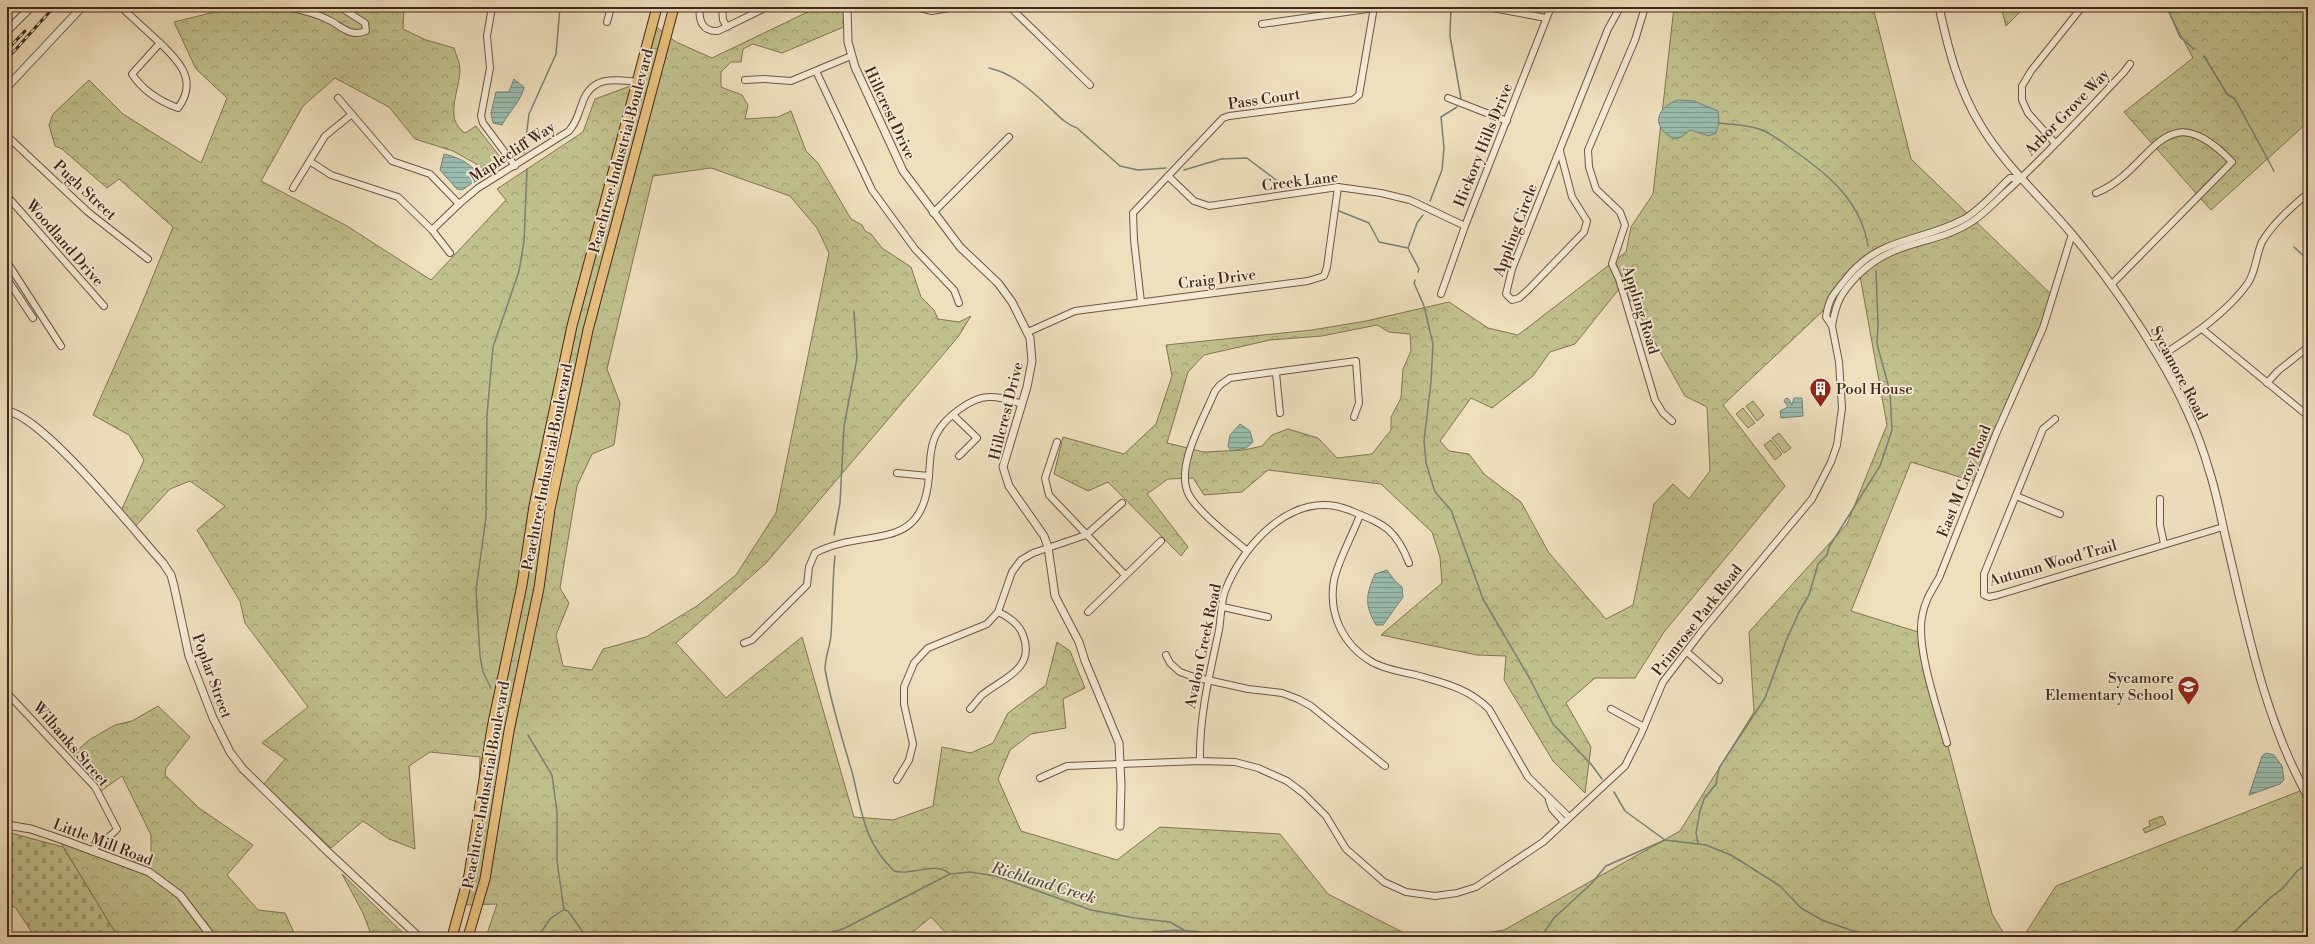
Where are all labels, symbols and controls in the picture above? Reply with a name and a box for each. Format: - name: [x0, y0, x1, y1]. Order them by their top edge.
- street label: Peachtree Industrial Boulevard: [585, 46, 658, 255]
- street label: Hillcrest Drive: [860, 64, 919, 163]
- street label: Arbor Grove Way: [2020, 64, 2114, 161]
- street label: Hickory Hills Drive: [1450, 81, 1517, 210]
- street label: Pass Court: [1227, 85, 1302, 114]
- street label: Maplecliff Way: [466, 117, 559, 187]
- street label: Pugh Street: [49, 156, 121, 225]
- street label: Creek Lane: [1261, 167, 1339, 196]
- street label: Appling Circle: [1489, 181, 1542, 280]
- street label: Woodland Drive: [21, 195, 107, 291]
- street label: Appling Road: [1618, 263, 1663, 357]
- street label: Craig Drive: [1177, 265, 1257, 294]
- street label: Sycamore Road: [2146, 323, 2212, 424]
- street label: Hillcrest Drive: [985, 360, 1028, 462]
- street label: Peachtree Industrial Boulevard: [518, 361, 577, 572]
- building icon: Pool House: [1808, 376, 1834, 409]
- place label: Pool House: [1836, 380, 1913, 399]
- street label: East M Croy Road: [1933, 422, 1996, 540]
- street label: Autumn Wood Trail: [1986, 536, 2120, 591]
- street label: Primrose Park Road: [1648, 560, 1747, 680]
- street label: Avalon Creek Road: [1181, 582, 1226, 711]
- street label: Poplar Street: [187, 631, 236, 722]
- place label: Sycamore Elementary School: [2045, 669, 2175, 705]
- school or university icon: Sycamore Elementary School: [2176, 674, 2202, 707]
- street label: Peachtree Industrial Boulevard: [459, 679, 514, 890]
- street label: Wilbanks Street: [28, 697, 113, 791]
- street label: Little Mill Road: [50, 815, 156, 870]
- water label: Richland Creek: [988, 857, 1099, 908]

